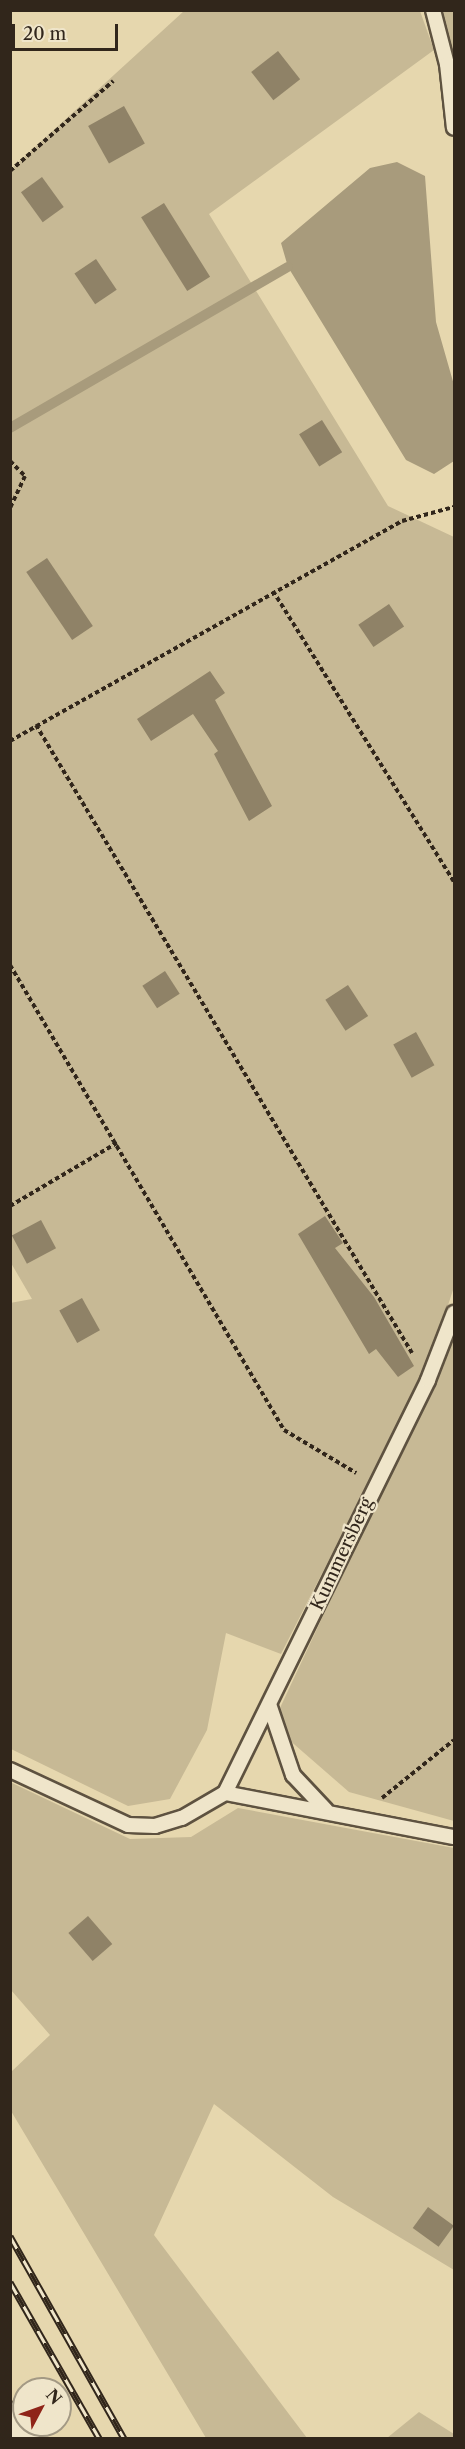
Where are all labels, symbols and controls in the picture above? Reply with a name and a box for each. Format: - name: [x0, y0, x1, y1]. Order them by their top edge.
- scale bar: [15, 12, 122, 50]
- text: 20 m: [23, 23, 66, 45]
- street label: Kummersberg: [306, 1494, 378, 1614]
- north arrow: [12, 2377, 72, 2437]
- text: N: [42, 2385, 66, 2408]

